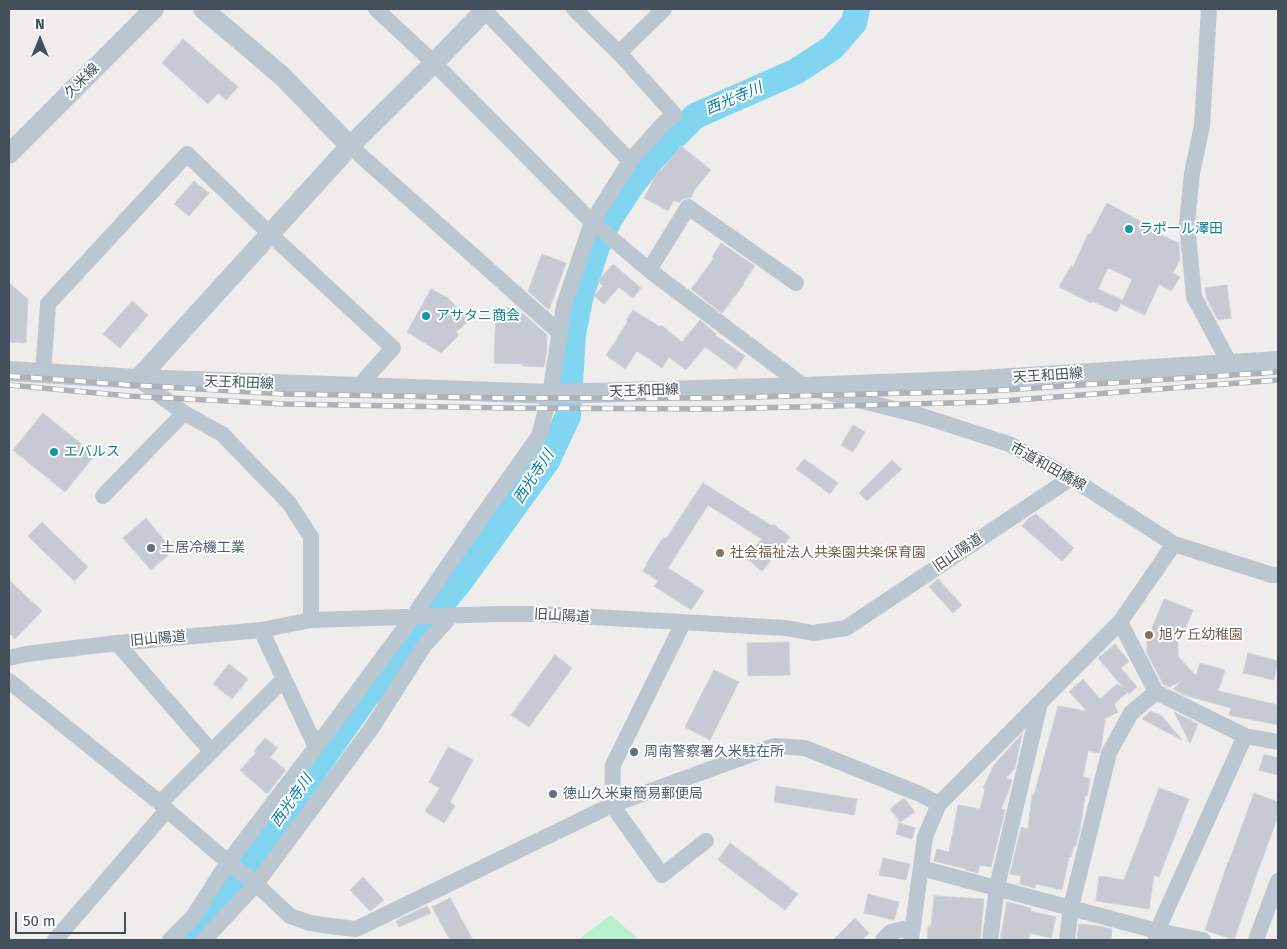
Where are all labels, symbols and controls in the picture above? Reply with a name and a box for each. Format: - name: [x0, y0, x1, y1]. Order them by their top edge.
- north arrow: [15, 15, 65, 65]
- text: N: [35, 16, 45, 33]
- street label: 久米線: [61, 60, 103, 102]
- water label: 西光寺川: [703, 79, 765, 119]
- place label: ラポール澤田: [1139, 221, 1223, 237]
- marker: ラポール澤田: [1123, 223, 1135, 235]
- place label: アサタニ商会: [436, 308, 520, 324]
- marker: アサタニ商会: [420, 310, 432, 322]
- street label: 天王和田線: [1012, 365, 1084, 387]
- street label: 天王和田線: [204, 373, 274, 393]
- street label: 天王和田線: [609, 381, 679, 401]
- street label: 市道和田橋線: [1007, 439, 1089, 495]
- place label: エバルス: [64, 444, 120, 460]
- marker: エバルス: [48, 446, 60, 458]
- water label: 西光寺川: [510, 447, 558, 507]
- street label: 旧山陽道: [930, 530, 986, 576]
- place label: 土居冷機工業: [161, 540, 245, 556]
- marker: 土居冷機工業: [145, 542, 157, 554]
- place label: 社会福祉法人共楽園共楽保育園: [730, 545, 926, 561]
- marker: 社会福祉法人共楽園共楽保育園: [714, 547, 726, 559]
- street label: 旧山陽道: [534, 606, 590, 626]
- place label: 旭ケ丘幼稚園: [1159, 627, 1243, 643]
- street label: 旧山陽道: [129, 628, 187, 650]
- marker: 旭ケ丘幼稚園: [1143, 629, 1155, 641]
- place label: 周南警察署久米駐在所: [644, 744, 784, 760]
- marker: 周南警察署久米駐在所: [628, 746, 640, 758]
- water label: 西光寺川: [267, 771, 317, 831]
- place label: 徳山久米東簡易郵便局: [563, 786, 703, 802]
- marker: 徳山久米東簡易郵便局: [547, 788, 559, 800]
- scale bar: [18, 902, 129, 934]
- text: 50 m: [23, 912, 56, 930]

